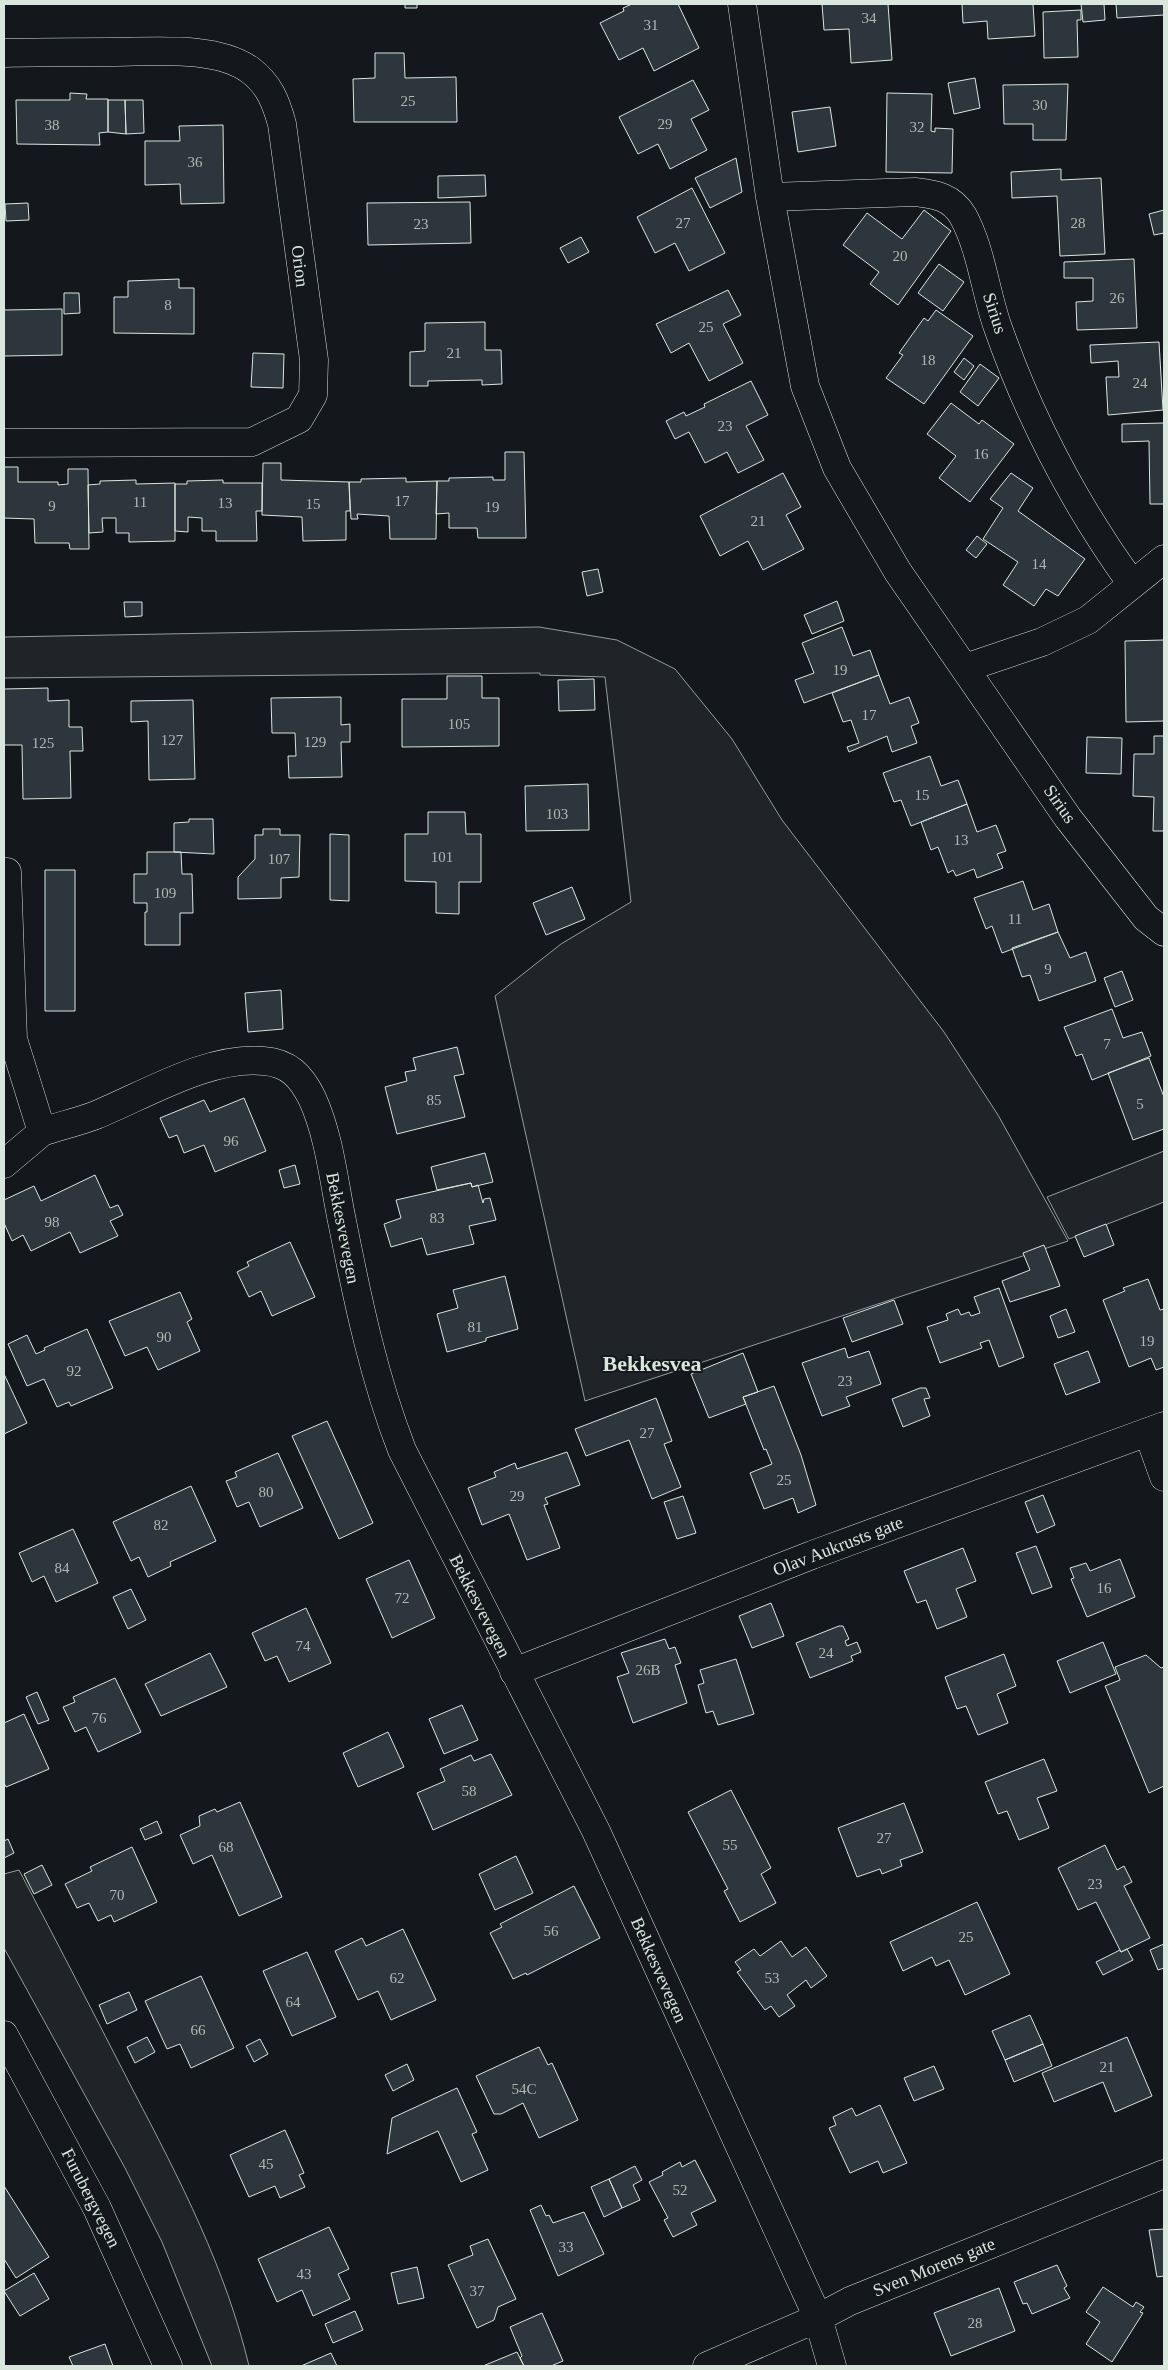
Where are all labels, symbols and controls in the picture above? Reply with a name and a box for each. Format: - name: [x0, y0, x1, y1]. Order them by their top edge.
- house number: 34: [862, 10, 877, 26]
- house number: 31: [644, 17, 659, 33]
- house number: 25: [401, 93, 416, 109]
- house number: 30: [1033, 97, 1048, 113]
- house number: 29: [658, 116, 673, 132]
- house number: 38: [45, 117, 60, 133]
- house number: 32: [910, 119, 925, 135]
- house number: 36: [188, 154, 203, 170]
- house number: 27: [676, 215, 691, 231]
- house number: 28: [1071, 215, 1086, 231]
- house number: 23: [414, 216, 429, 232]
- street label: Orion: [288, 244, 312, 288]
- house number: 20: [893, 248, 908, 264]
- street label: Sirius: [979, 290, 1011, 336]
- house number: 26: [1110, 290, 1125, 306]
- house number: 8: [164, 297, 172, 313]
- house number: 25: [699, 319, 714, 335]
- house number: 21: [447, 345, 462, 361]
- house number: 18: [921, 352, 936, 368]
- house number: 24: [1133, 375, 1148, 391]
- house number: 23: [718, 418, 733, 434]
- house number: 16: [974, 446, 989, 462]
- house number: 17: [395, 493, 410, 509]
- house number: 11: [133, 494, 147, 510]
- house number: 13: [218, 495, 233, 511]
- house number: 15: [306, 496, 321, 512]
- house number: 9: [48, 498, 56, 514]
- house number: 19: [485, 499, 500, 515]
- house number: 21: [751, 513, 766, 529]
- house number: 14: [1032, 556, 1047, 572]
- house number: 19: [833, 662, 848, 678]
- house number: 17: [862, 707, 877, 723]
- house number: 105: [448, 716, 470, 732]
- house number: 127: [161, 732, 184, 748]
- house number: 129: [304, 734, 326, 750]
- house number: 125: [32, 735, 54, 751]
- street label: Sirius: [1040, 781, 1080, 827]
- house number: 15: [915, 787, 930, 803]
- house number: 103: [546, 806, 568, 822]
- house number: 13: [954, 832, 969, 848]
- house number: 101: [431, 849, 453, 865]
- house number: 107: [268, 851, 291, 867]
- house number: 109: [154, 885, 176, 901]
- house number: 11: [1008, 911, 1022, 927]
- house number: 9: [1044, 961, 1052, 977]
- house number: 7: [1103, 1036, 1111, 1052]
- house number: 85: [427, 1092, 442, 1108]
- house number: 5: [1136, 1096, 1144, 1112]
- house number: 96: [224, 1133, 239, 1149]
- street label: Bekkesvevegen: [322, 1171, 364, 1285]
- house number: 83: [430, 1210, 445, 1226]
- house number: 98: [45, 1214, 60, 1230]
- house number: 81: [468, 1319, 483, 1335]
- house number: 90: [157, 1329, 172, 1345]
- house number: 19: [1140, 1333, 1155, 1349]
- district label: Bekkesvea: [603, 1351, 702, 1376]
- house number: 92: [67, 1363, 82, 1379]
- house number: 23: [838, 1373, 853, 1389]
- house number: 27: [640, 1425, 655, 1441]
- house number: 25: [777, 1472, 792, 1488]
- house number: 80: [259, 1484, 274, 1500]
- house number: 29: [510, 1488, 525, 1504]
- street label: Olav Aukrusts gate: [770, 1512, 906, 1580]
- house number: 82: [154, 1517, 169, 1533]
- street label: Bekkesvevegen: [445, 1551, 515, 1661]
- house number: 84: [55, 1560, 70, 1576]
- house number: 16: [1097, 1580, 1112, 1596]
- house number: 72: [395, 1590, 410, 1606]
- house number: 74: [296, 1638, 311, 1654]
- house number: 24: [819, 1645, 834, 1661]
- house number: 26B: [635, 1662, 661, 1678]
- house number: 76: [92, 1710, 107, 1726]
- house number: 58: [462, 1783, 477, 1799]
- house number: 27: [877, 1830, 892, 1846]
- house number: 55: [723, 1837, 738, 1853]
- house number: 68: [219, 1839, 234, 1855]
- house number: 23: [1088, 1876, 1103, 1892]
- house number: 70: [110, 1887, 125, 1903]
- street label: Bekkesvevegen: [627, 1914, 691, 2026]
- house number: 56: [544, 1923, 559, 1939]
- house number: 25: [959, 1929, 974, 1945]
- house number: 62: [390, 1970, 405, 1986]
- house number: 53: [765, 1970, 780, 1986]
- house number: 64: [286, 1994, 301, 2010]
- house number: 66: [191, 2022, 206, 2038]
- house number: 21: [1100, 2059, 1115, 2075]
- house number: 54C: [511, 2081, 537, 2097]
- street label: Furubergvegen: [57, 2145, 125, 2251]
- house number: 45: [259, 2156, 274, 2172]
- house number: 52: [673, 2182, 688, 2198]
- street label: Sven Morens gate: [870, 2233, 998, 2301]
- house number: 33: [559, 2239, 574, 2255]
- house number: 43: [297, 2266, 312, 2282]
- house number: 37: [470, 2283, 485, 2299]
- house number: 28: [968, 2315, 983, 2331]

